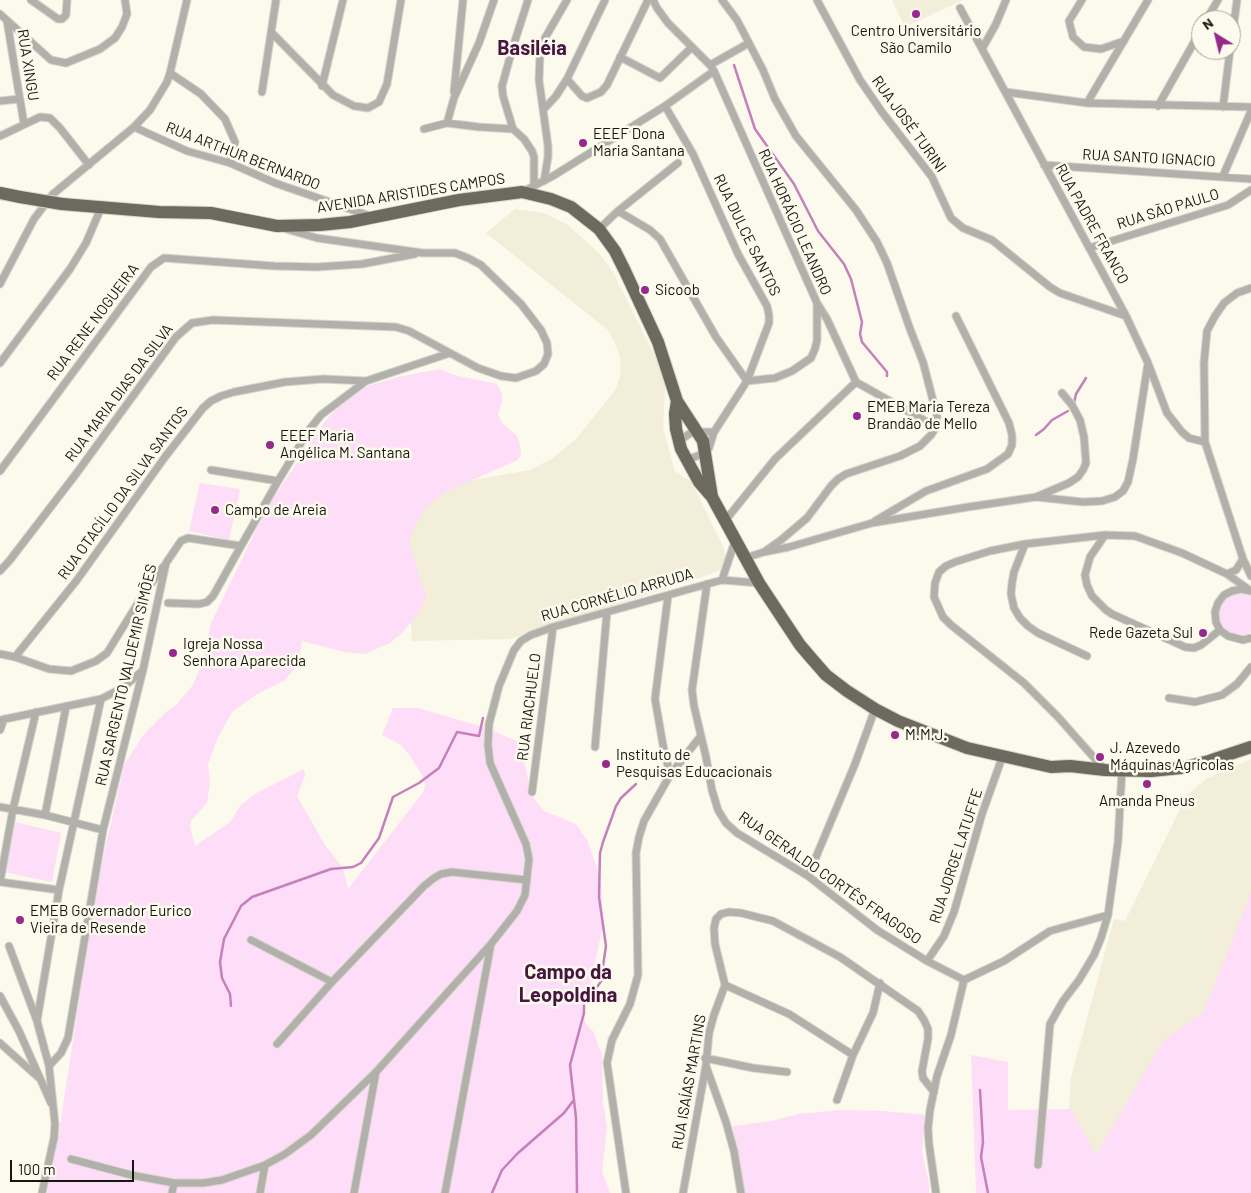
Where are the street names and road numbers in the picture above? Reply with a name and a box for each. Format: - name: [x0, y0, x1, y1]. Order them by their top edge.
- street label: RUA XINGU: [13, 28, 43, 102]
- street label: RUA JOSÉ TURINI: [868, 72, 950, 176]
- street label: RUA ARTHUR BERNARDO: [163, 118, 323, 194]
- street label: RUA HORÁCIO LEANDRO: [755, 146, 835, 298]
- street label: RUA SANTO IGNACIO: [1082, 146, 1216, 170]
- street label: RUA PADRE FRANCO: [1051, 161, 1133, 287]
- street label: AVENIDA ARISTIDES CAMPOS: [316, 169, 506, 217]
- street label: RUA DULCE SANTOS: [710, 171, 784, 299]
- street label: RUA SÃO PAULO: [1115, 185, 1221, 233]
- street label: RUA RENE NOGUEIRA: [43, 260, 143, 384]
- street label: RUA MARIA DIAS DA SILVA: [61, 321, 177, 465]
- street label: RUA OTACÍLIO DA SILVA SANTOS: [54, 403, 192, 583]
- street label: RUA SARGENTO VALDEMIR SIMÕES: [92, 562, 160, 788]
- street label: RUA CORNÉLIO ARRUDA: [539, 565, 695, 625]
- street label: RUA RIACHUELO: [513, 652, 545, 762]
- street label: RUA JORGE LATUFFE: [926, 786, 986, 926]
- street label: RUA GERALDO CORTÊS FRAGOSO: [735, 808, 925, 948]
- street label: RUA ISAÍAS MARTINS: [668, 1013, 710, 1151]

